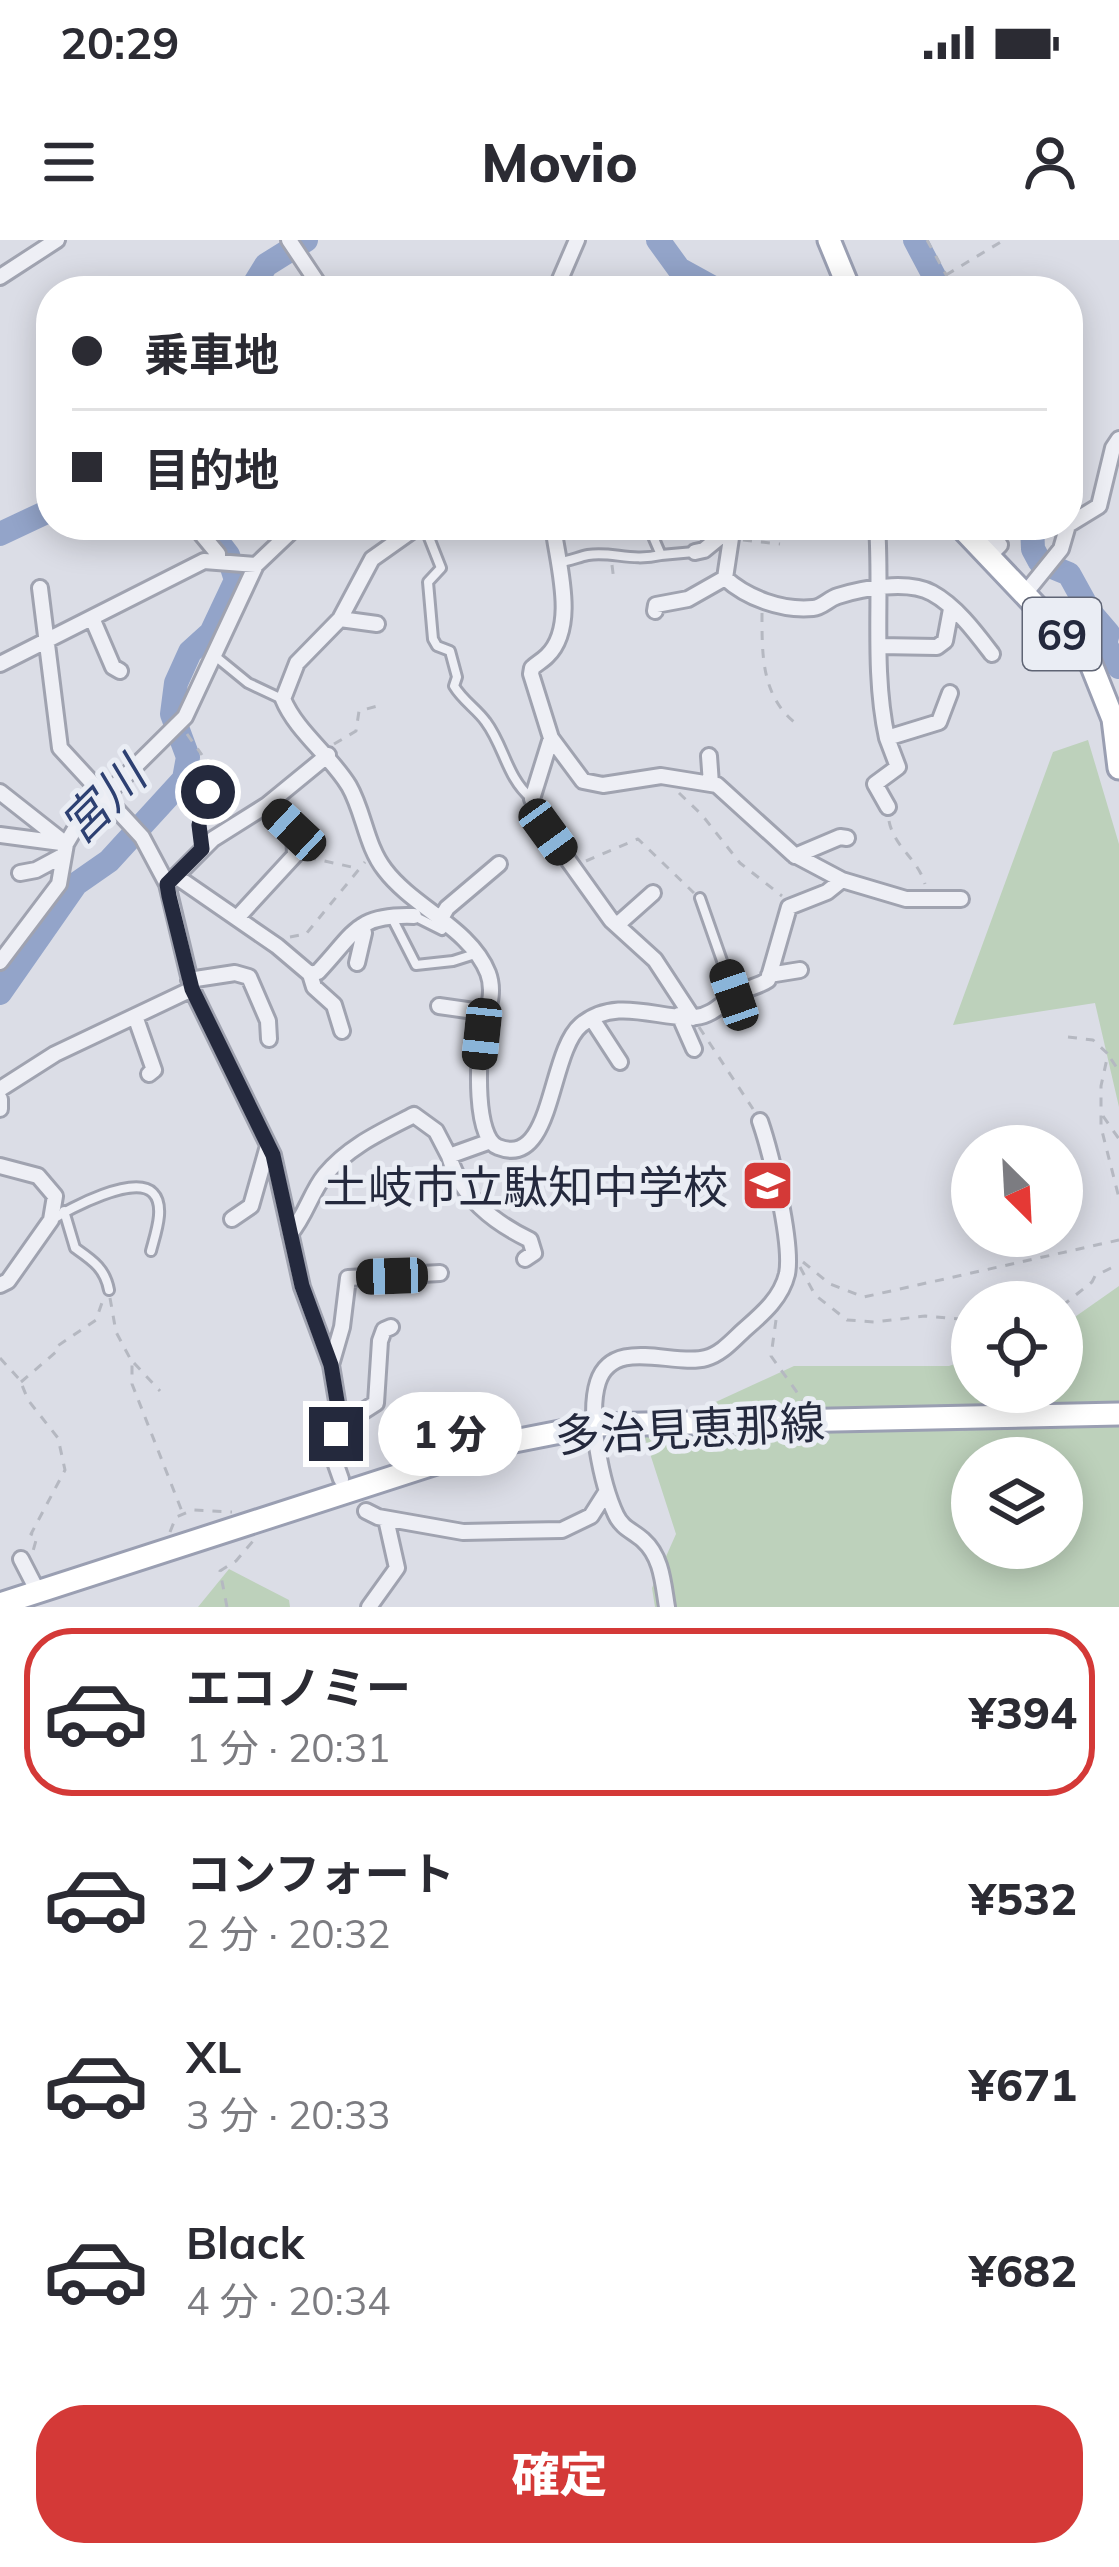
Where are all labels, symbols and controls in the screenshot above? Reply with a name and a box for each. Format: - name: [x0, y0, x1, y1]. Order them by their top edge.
- text: 20:29: [60, 14, 179, 70]
- text: Movio: [481, 128, 638, 196]
- icon: menu: [36, 129, 102, 195]
- icon: person: [1017, 129, 1083, 195]
- text: 乗車地: [144, 326, 279, 382]
- text: 目的地: [144, 441, 279, 497]
- road number: 69: [1023, 598, 1101, 670]
- water label: 宮川: [47, 741, 161, 855]
- route start: [181, 765, 235, 819]
- car: [255, 792, 333, 868]
- car: [512, 792, 584, 872]
- car: [705, 955, 763, 1035]
- car: [460, 996, 504, 1072]
- north arrow: [951, 1125, 1083, 1257]
- map controls: [951, 1125, 1083, 1569]
- place label: 土岐市立駄知中学校: [323, 1158, 728, 1214]
- school or university icon: 土岐市立駄知中学校: [739, 1158, 795, 1214]
- car: [355, 1257, 429, 1295]
- button: locate: [951, 1281, 1083, 1413]
- callout: 1 分: [378, 1392, 522, 1476]
- street label: 多治見恵那線: [554, 1393, 826, 1463]
- route end: [309, 1407, 363, 1461]
- text: 1 分: [413, 1409, 487, 1458]
- button: layers: [951, 1437, 1083, 1569]
- icon: car: [42, 1658, 150, 1766]
- text: エコノミー: [186, 1659, 411, 1715]
- text: ¥394: [969, 1684, 1077, 1740]
- text: 1 分 · 20:31: [186, 1723, 390, 1772]
- icon: car: [42, 1844, 150, 1952]
- text: コンフォート: [186, 1845, 455, 1901]
- text: ¥532: [969, 1870, 1077, 1926]
- text: 2 分 · 20:32: [186, 1909, 390, 1958]
- text: XL: [186, 2028, 241, 2084]
- icon: car: [42, 2030, 150, 2138]
- text: ¥671: [969, 2056, 1077, 2112]
- text: 3 分 · 20:33: [186, 2090, 390, 2139]
- text: Black: [186, 2214, 304, 2270]
- icon: car: [42, 2216, 150, 2324]
- text: ¥682: [969, 2242, 1077, 2298]
- text: 4 分 · 20:34: [186, 2276, 390, 2325]
- button: 確定: [36, 2405, 1083, 2543]

